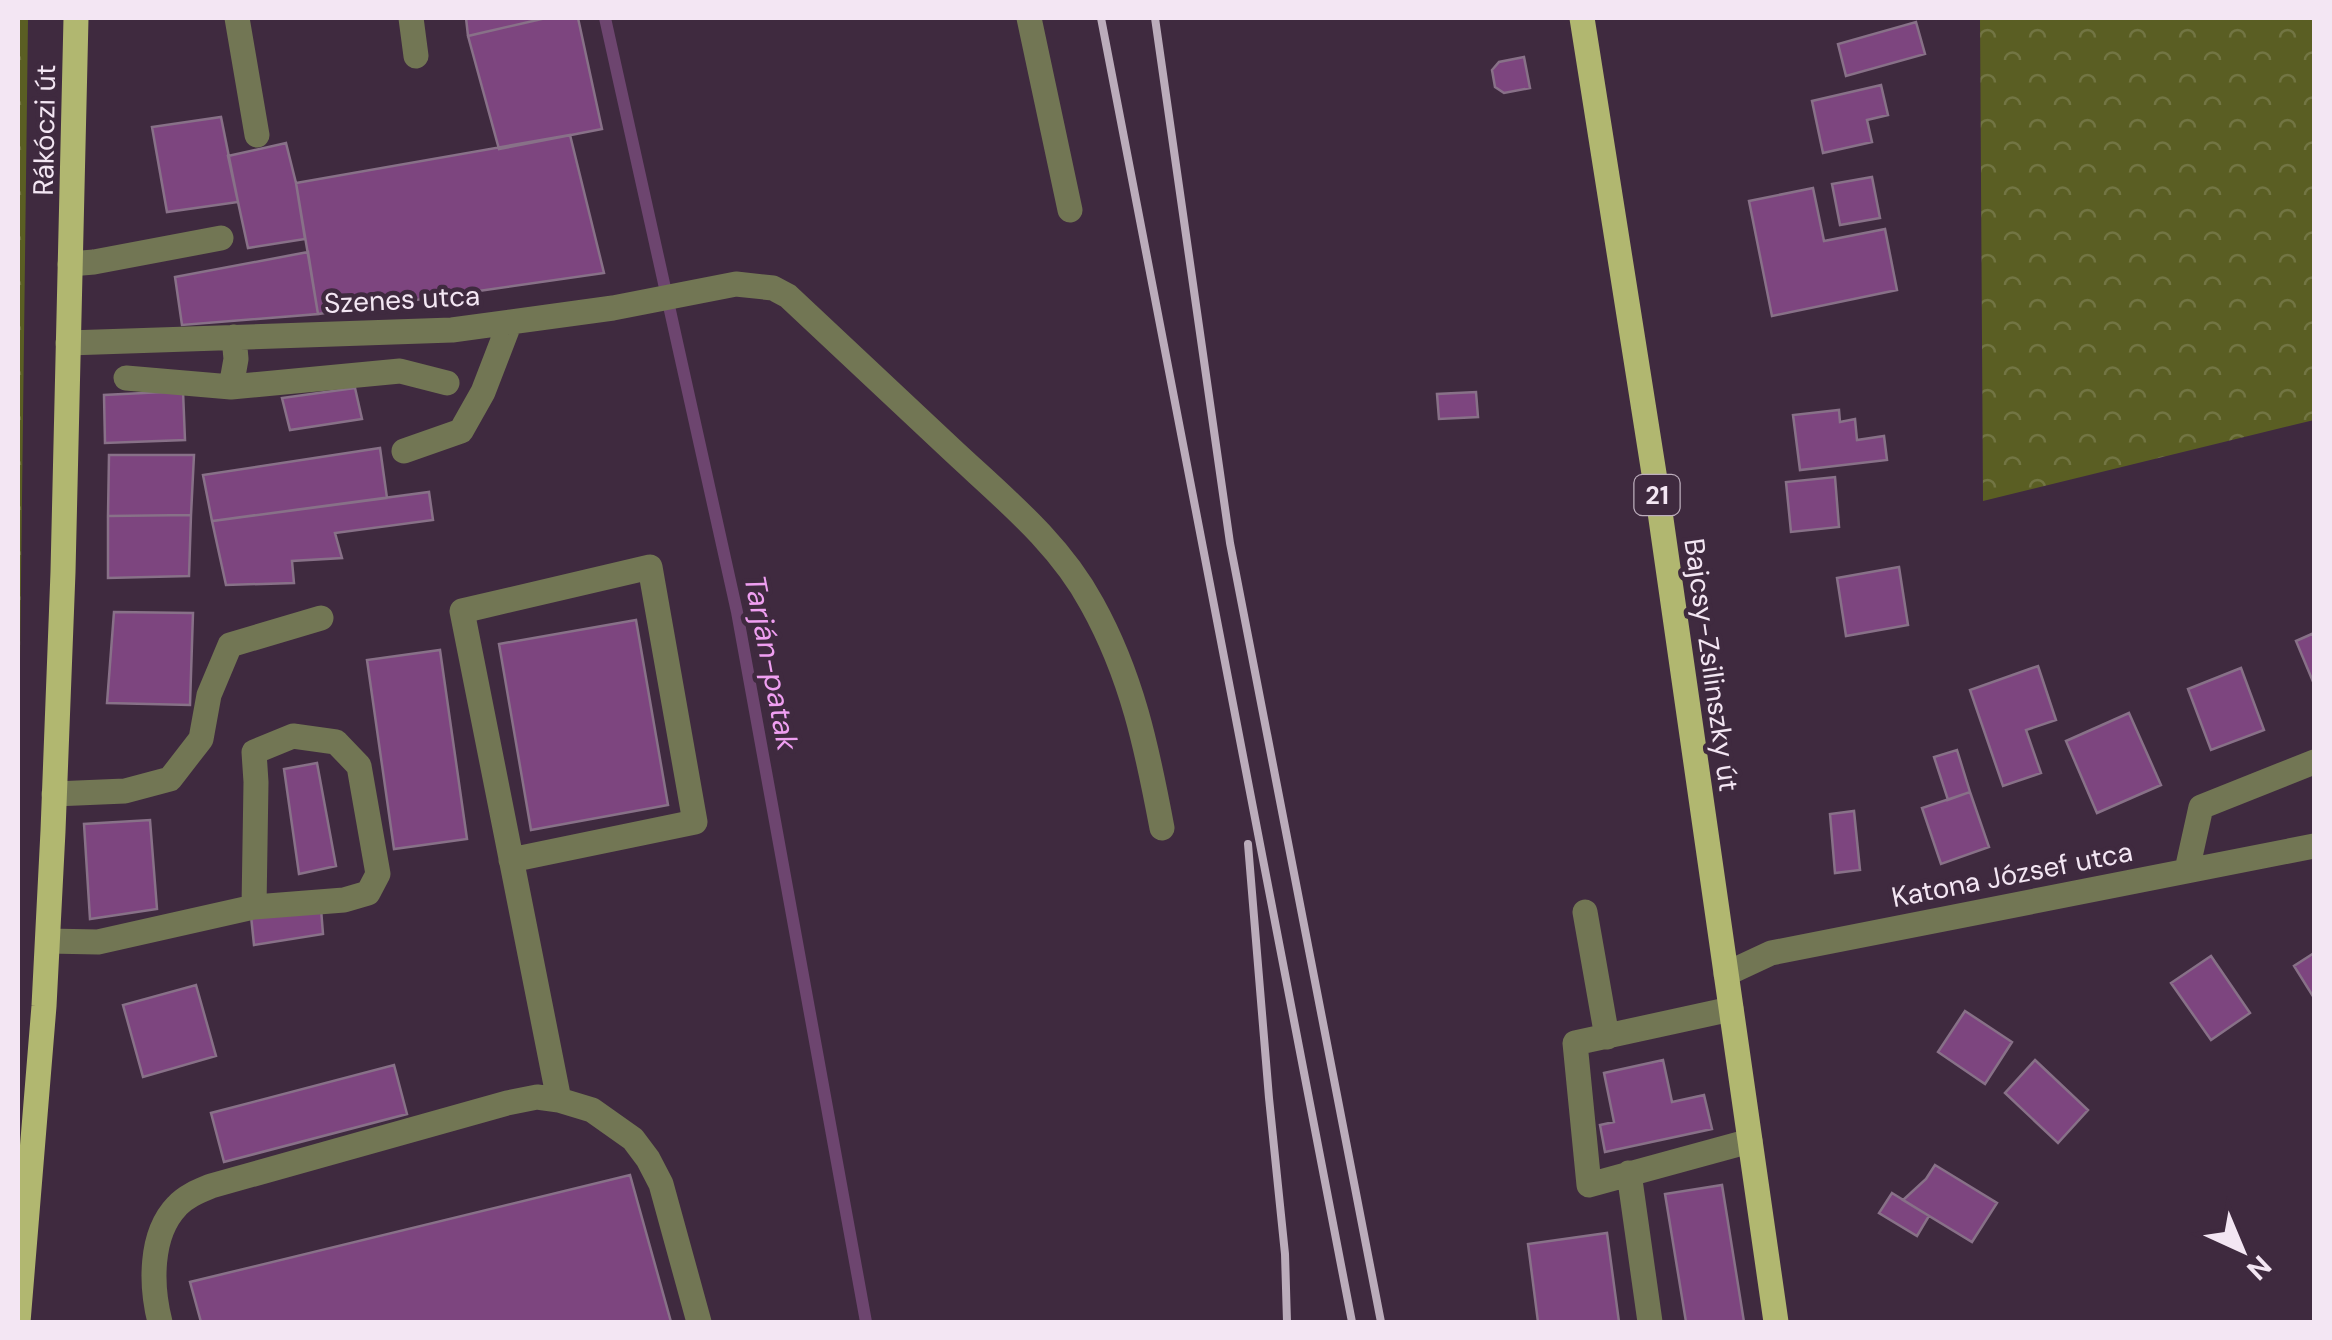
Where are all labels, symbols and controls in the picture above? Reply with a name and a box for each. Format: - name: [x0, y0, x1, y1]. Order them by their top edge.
- street label: Rákóczi út: [25, 64, 64, 196]
- street label: Szenes utca: [323, 277, 481, 322]
- road number: 21: [1634, 475, 1680, 515]
- street label: Bajcsy-Zsilinszky út: [1675, 536, 1748, 794]
- water label: Tarján-patak: [735, 572, 808, 755]
- street label: Katona József utca: [1888, 833, 2136, 916]
- north arrow: [2192, 1200, 2292, 1300]
- text: N: [2239, 1247, 2279, 1288]

